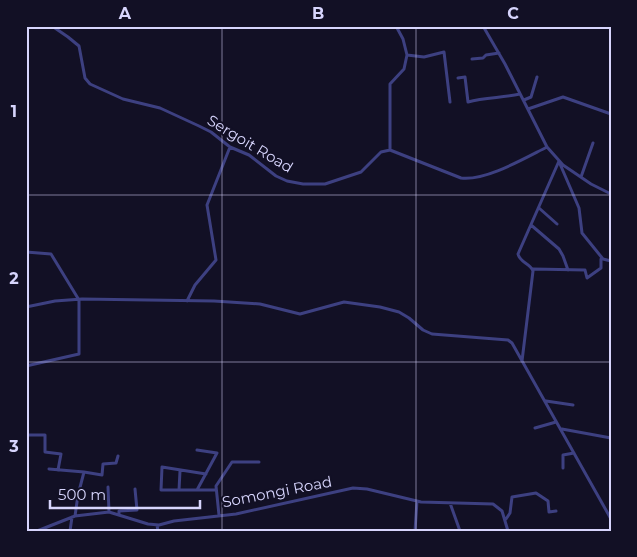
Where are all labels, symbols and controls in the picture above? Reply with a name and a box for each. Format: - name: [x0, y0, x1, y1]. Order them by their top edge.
- text: A: [118, 4, 132, 23]
- text: B: [312, 4, 324, 23]
- text: C: [507, 4, 519, 23]
- text: 1: [11, 102, 17, 121]
- street label: Sergoit Road: [204, 110, 297, 177]
- text: 2: [9, 269, 19, 288]
- text: 3: [8, 437, 19, 456]
- street label: Somongi Road: [220, 472, 333, 511]
- scale bar: [50, 477, 200, 509]
- text: 500 m: [58, 485, 106, 504]

